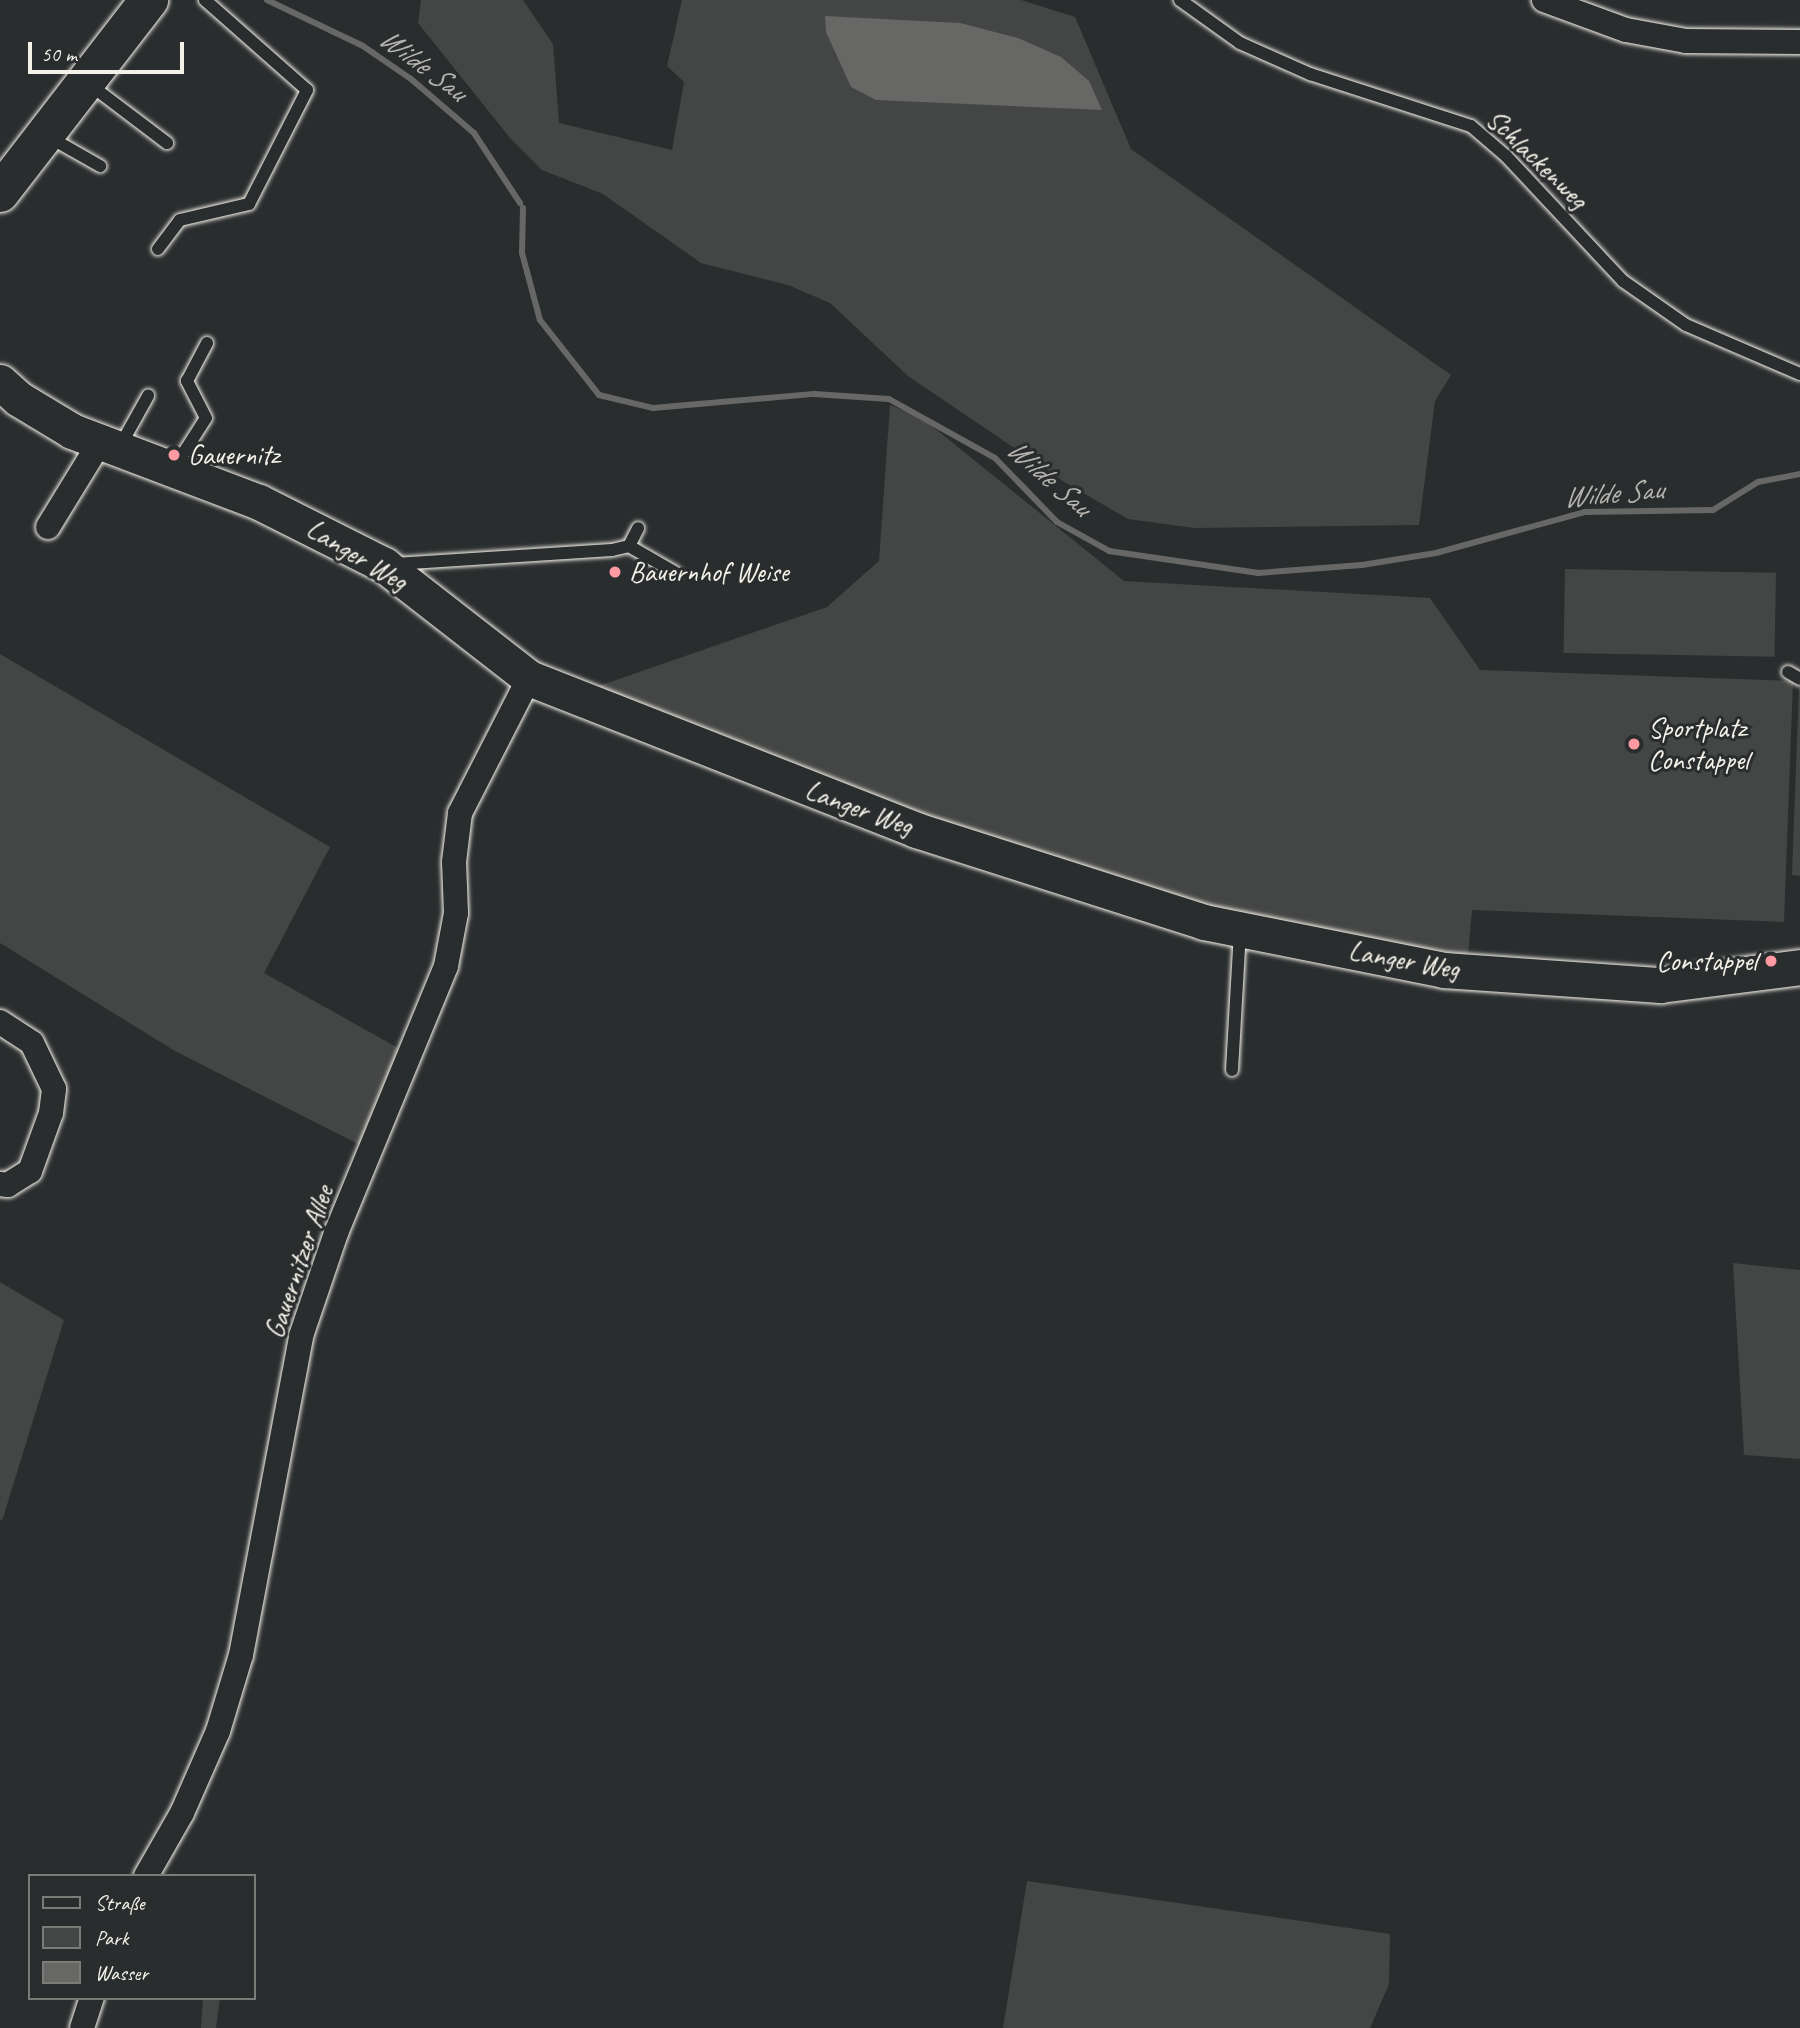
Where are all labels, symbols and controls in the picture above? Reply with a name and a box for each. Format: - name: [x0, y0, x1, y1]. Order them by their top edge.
- water label: Wilde Sau: [372, 19, 474, 109]
- scale bar: [32, 28, 187, 72]
- text: 50 m: [41, 41, 77, 67]
- street label: Schlackenweg: [1479, 102, 1595, 216]
- water label: Wilde Sau: [999, 430, 1099, 524]
- place label: Gauernitz: [188, 438, 279, 472]
- marker: Gauernitz: [166, 447, 182, 463]
- water label: Wilde Sau: [1561, 471, 1665, 515]
- street label: Langer Weg: [300, 512, 414, 598]
- place label: Bauernhof Weise: [629, 555, 789, 589]
- marker: Bauernhof Weise: [607, 564, 623, 580]
- place label: Sportplatz Constappel: [1648, 711, 1749, 777]
- marker: Sportplatz Constappel: [1626, 736, 1642, 752]
- street label: Langer Weg: [801, 773, 917, 843]
- street label: Langer Weg: [1346, 934, 1462, 986]
- place label: Constappel: [1656, 944, 1757, 978]
- marker: Constappel: [1763, 953, 1779, 969]
- street label: Gauernitzer Allee: [257, 1181, 341, 1343]
- legend: [28, 1874, 256, 2000]
- text: Straße: [95, 1890, 145, 1916]
- text: Park: [95, 1925, 128, 1951]
- text: Wasser: [95, 1960, 148, 1986]

